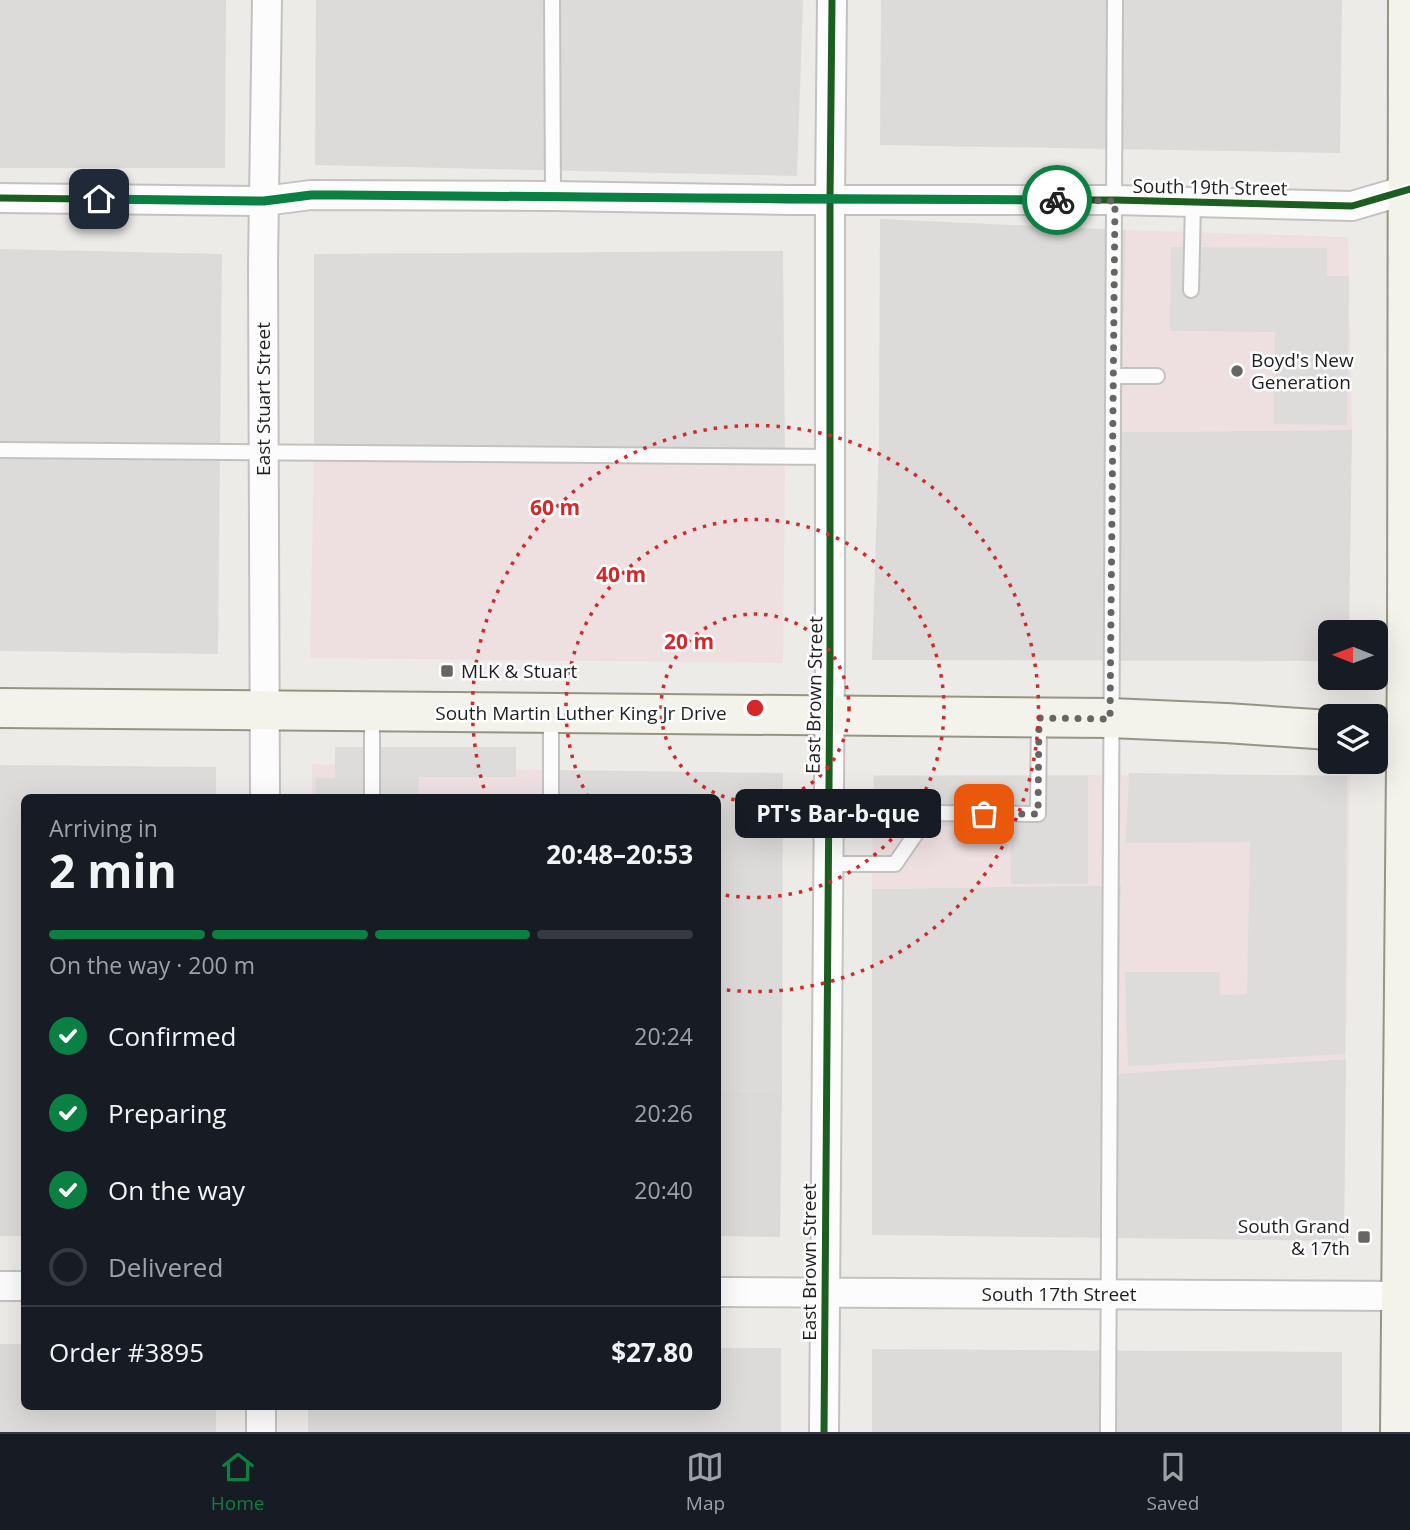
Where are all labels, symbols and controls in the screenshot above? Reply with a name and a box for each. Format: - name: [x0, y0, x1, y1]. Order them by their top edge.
- courier: [1022, 165, 1092, 235]
- pin: [69, 169, 129, 229]
- street label: South 19th Street: [1132, 173, 1288, 201]
- icon: home: [80, 180, 118, 218]
- icon: bike: [1038, 181, 1076, 219]
- street label: East Stuart Street: [250, 322, 276, 476]
- place label: Boyd's New Generation: [1251, 347, 1354, 395]
- marker: Boyd's New Generation: [1229, 363, 1245, 379]
- text: 60 m: [530, 493, 580, 521]
- text: 40 m: [596, 560, 646, 588]
- street label: East Brown Street: [800, 616, 828, 774]
- north arrow: [1318, 620, 1388, 690]
- map controls: [1318, 620, 1388, 774]
- text: 20 m: [664, 627, 714, 655]
- place label: MLK & Stuart: [461, 658, 578, 684]
- marker: MLK & Stuart: [439, 663, 455, 679]
- centre of rings: [743, 696, 767, 720]
- street label: South Martin Luther King Jr Drive: [435, 700, 727, 726]
- button: layers: [1318, 704, 1388, 774]
- pin: [954, 784, 1014, 844]
- callout: PT's Bar-b-que: [736, 790, 942, 838]
- icon: bag: [965, 795, 1003, 833]
- text: PT's Bar-b-que: [756, 797, 920, 829]
- text: Arriving in: [49, 812, 158, 844]
- text: 20:48–20:53: [546, 836, 693, 872]
- text: 2 min: [49, 839, 177, 901]
- text: On the way · 200 m: [49, 949, 255, 981]
- icon: check: [49, 1017, 87, 1055]
- text: Confirmed: [108, 1018, 236, 1054]
- text: 20:24: [634, 1020, 693, 1052]
- icon: check: [49, 1094, 87, 1132]
- text: Preparing: [108, 1095, 226, 1131]
- text: 20:26: [634, 1097, 693, 1129]
- icon: check: [49, 1171, 87, 1209]
- text: On the way: [108, 1172, 245, 1208]
- text: 20:40: [634, 1174, 693, 1206]
- street label: East Brown Street: [796, 1183, 822, 1341]
- place label: South Grand & 17th: [1238, 1213, 1350, 1261]
- marker: South Grand & 17th: [1356, 1229, 1372, 1245]
- text: Delivered: [108, 1249, 223, 1285]
- street label: South 17th Street: [981, 1281, 1137, 1307]
- text: Order #3895: [49, 1334, 204, 1370]
- text: $27.80: [611, 1334, 693, 1370]
- tab: Home: [211, 1448, 264, 1516]
- tab: Map: [686, 1448, 725, 1516]
- tab: Saved: [1147, 1448, 1199, 1516]

